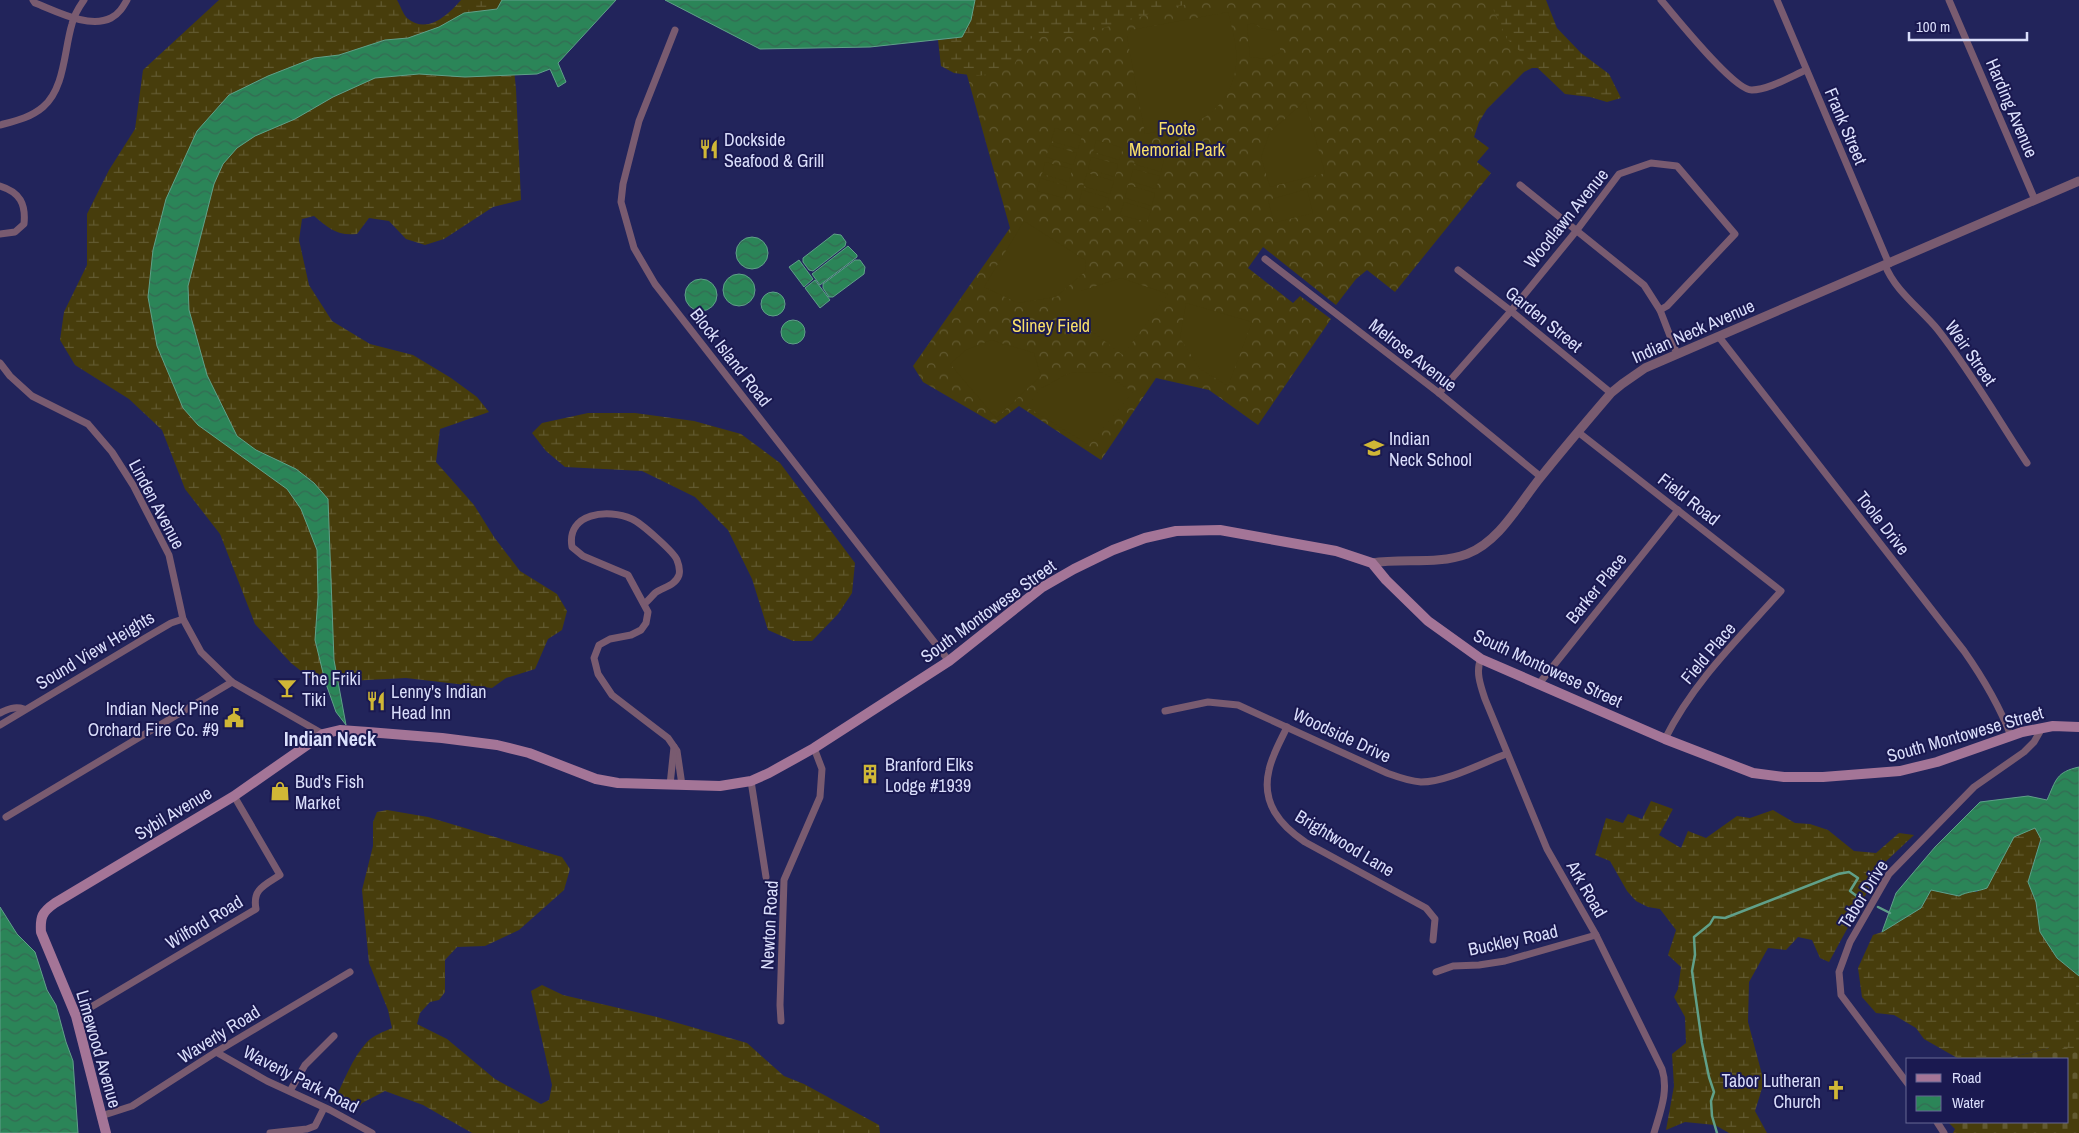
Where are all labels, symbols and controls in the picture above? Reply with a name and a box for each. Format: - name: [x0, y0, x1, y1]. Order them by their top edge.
- scale bar: [1909, 10, 2026, 42]
- text: 100 m: [1916, 16, 1950, 37]
- street label: Harding Avenue: [1980, 55, 2044, 161]
- street label: Frank Street: [1819, 84, 1873, 168]
- park label: Foote Memorial Park: [1129, 116, 1226, 162]
- place label: Dockside Seafood & Grill: [724, 127, 824, 173]
- restaurant icon: Dockside Seafood & Grill: [698, 138, 720, 160]
- street label: Woodlawn Avenue: [1518, 163, 1614, 273]
- street label: Garden Street: [1500, 280, 1588, 358]
- street label: Indian Neck Avenue: [1628, 293, 1758, 369]
- street label: Block Island Road: [685, 302, 777, 412]
- park label: Sliney Field: [1012, 313, 1090, 338]
- street label: Melrose Avenue: [1364, 313, 1462, 397]
- street label: Weir Street: [1939, 315, 2003, 391]
- place label: Indian Neck School: [1389, 426, 1472, 472]
- school or university icon: Indian Neck School: [1363, 437, 1385, 459]
- street label: Linden Avenue: [123, 455, 191, 553]
- street label: Field Road: [1653, 467, 1725, 531]
- street label: Toole Drive: [1850, 486, 1916, 560]
- street label: Barker Place: [1560, 547, 1632, 629]
- street label: South Montowese Street: [915, 553, 1061, 669]
- street label: Sound View Heights: [31, 605, 159, 695]
- street label: Field Place: [1675, 617, 1741, 689]
- street label: South Montowese Street: [1469, 623, 1627, 713]
- place label: The Friki Tiki: [302, 666, 361, 712]
- bar icon: The Friki Tiki: [276, 677, 298, 699]
- place label: Lenny's Indian Head Inn: [391, 679, 487, 725]
- restaurant icon: Lenny's Indian Head Inn: [365, 690, 387, 712]
- place label: Indian Neck Pine Orchard Fire Co. #9: [88, 696, 219, 742]
- street label: South Montowese Street: [1884, 700, 2046, 768]
- street label: Woodside Drive: [1289, 701, 1395, 769]
- public building icon: Indian Neck Pine Orchard Fire Co. #9: [223, 707, 245, 729]
- district label: Indian Neck: [284, 725, 377, 752]
- place label: Branford Elks Lodge #1939: [885, 752, 974, 798]
- building icon: Branford Elks Lodge #1939: [859, 763, 881, 785]
- place label: Bud's Fish Market: [295, 769, 364, 815]
- street label: Sybil Avenue: [130, 780, 216, 846]
- shop icon: Bud's Fish Market: [269, 780, 291, 802]
- street label: Brightwood Lane: [1291, 804, 1399, 882]
- street label: Ark Road: [1560, 855, 1613, 922]
- street label: Tabor Drive: [1832, 855, 1894, 933]
- street label: Newton Road: [754, 880, 784, 970]
- street label: Wilford Road: [161, 889, 247, 955]
- street label: Buckley Road: [1466, 918, 1560, 962]
- street label: Limewood Avenue: [70, 987, 128, 1111]
- street label: Waverly Road: [173, 999, 265, 1069]
- street label: Waverly Park Road: [239, 1039, 363, 1119]
- legend: [1906, 1058, 2069, 1123]
- text: Road: [1952, 1067, 1981, 1088]
- place label: Tabor Lutheran Church: [1721, 1068, 1821, 1114]
- church icon: Tabor Lutheran Church: [1825, 1079, 1847, 1101]
- text: Water: [1952, 1092, 1984, 1113]

